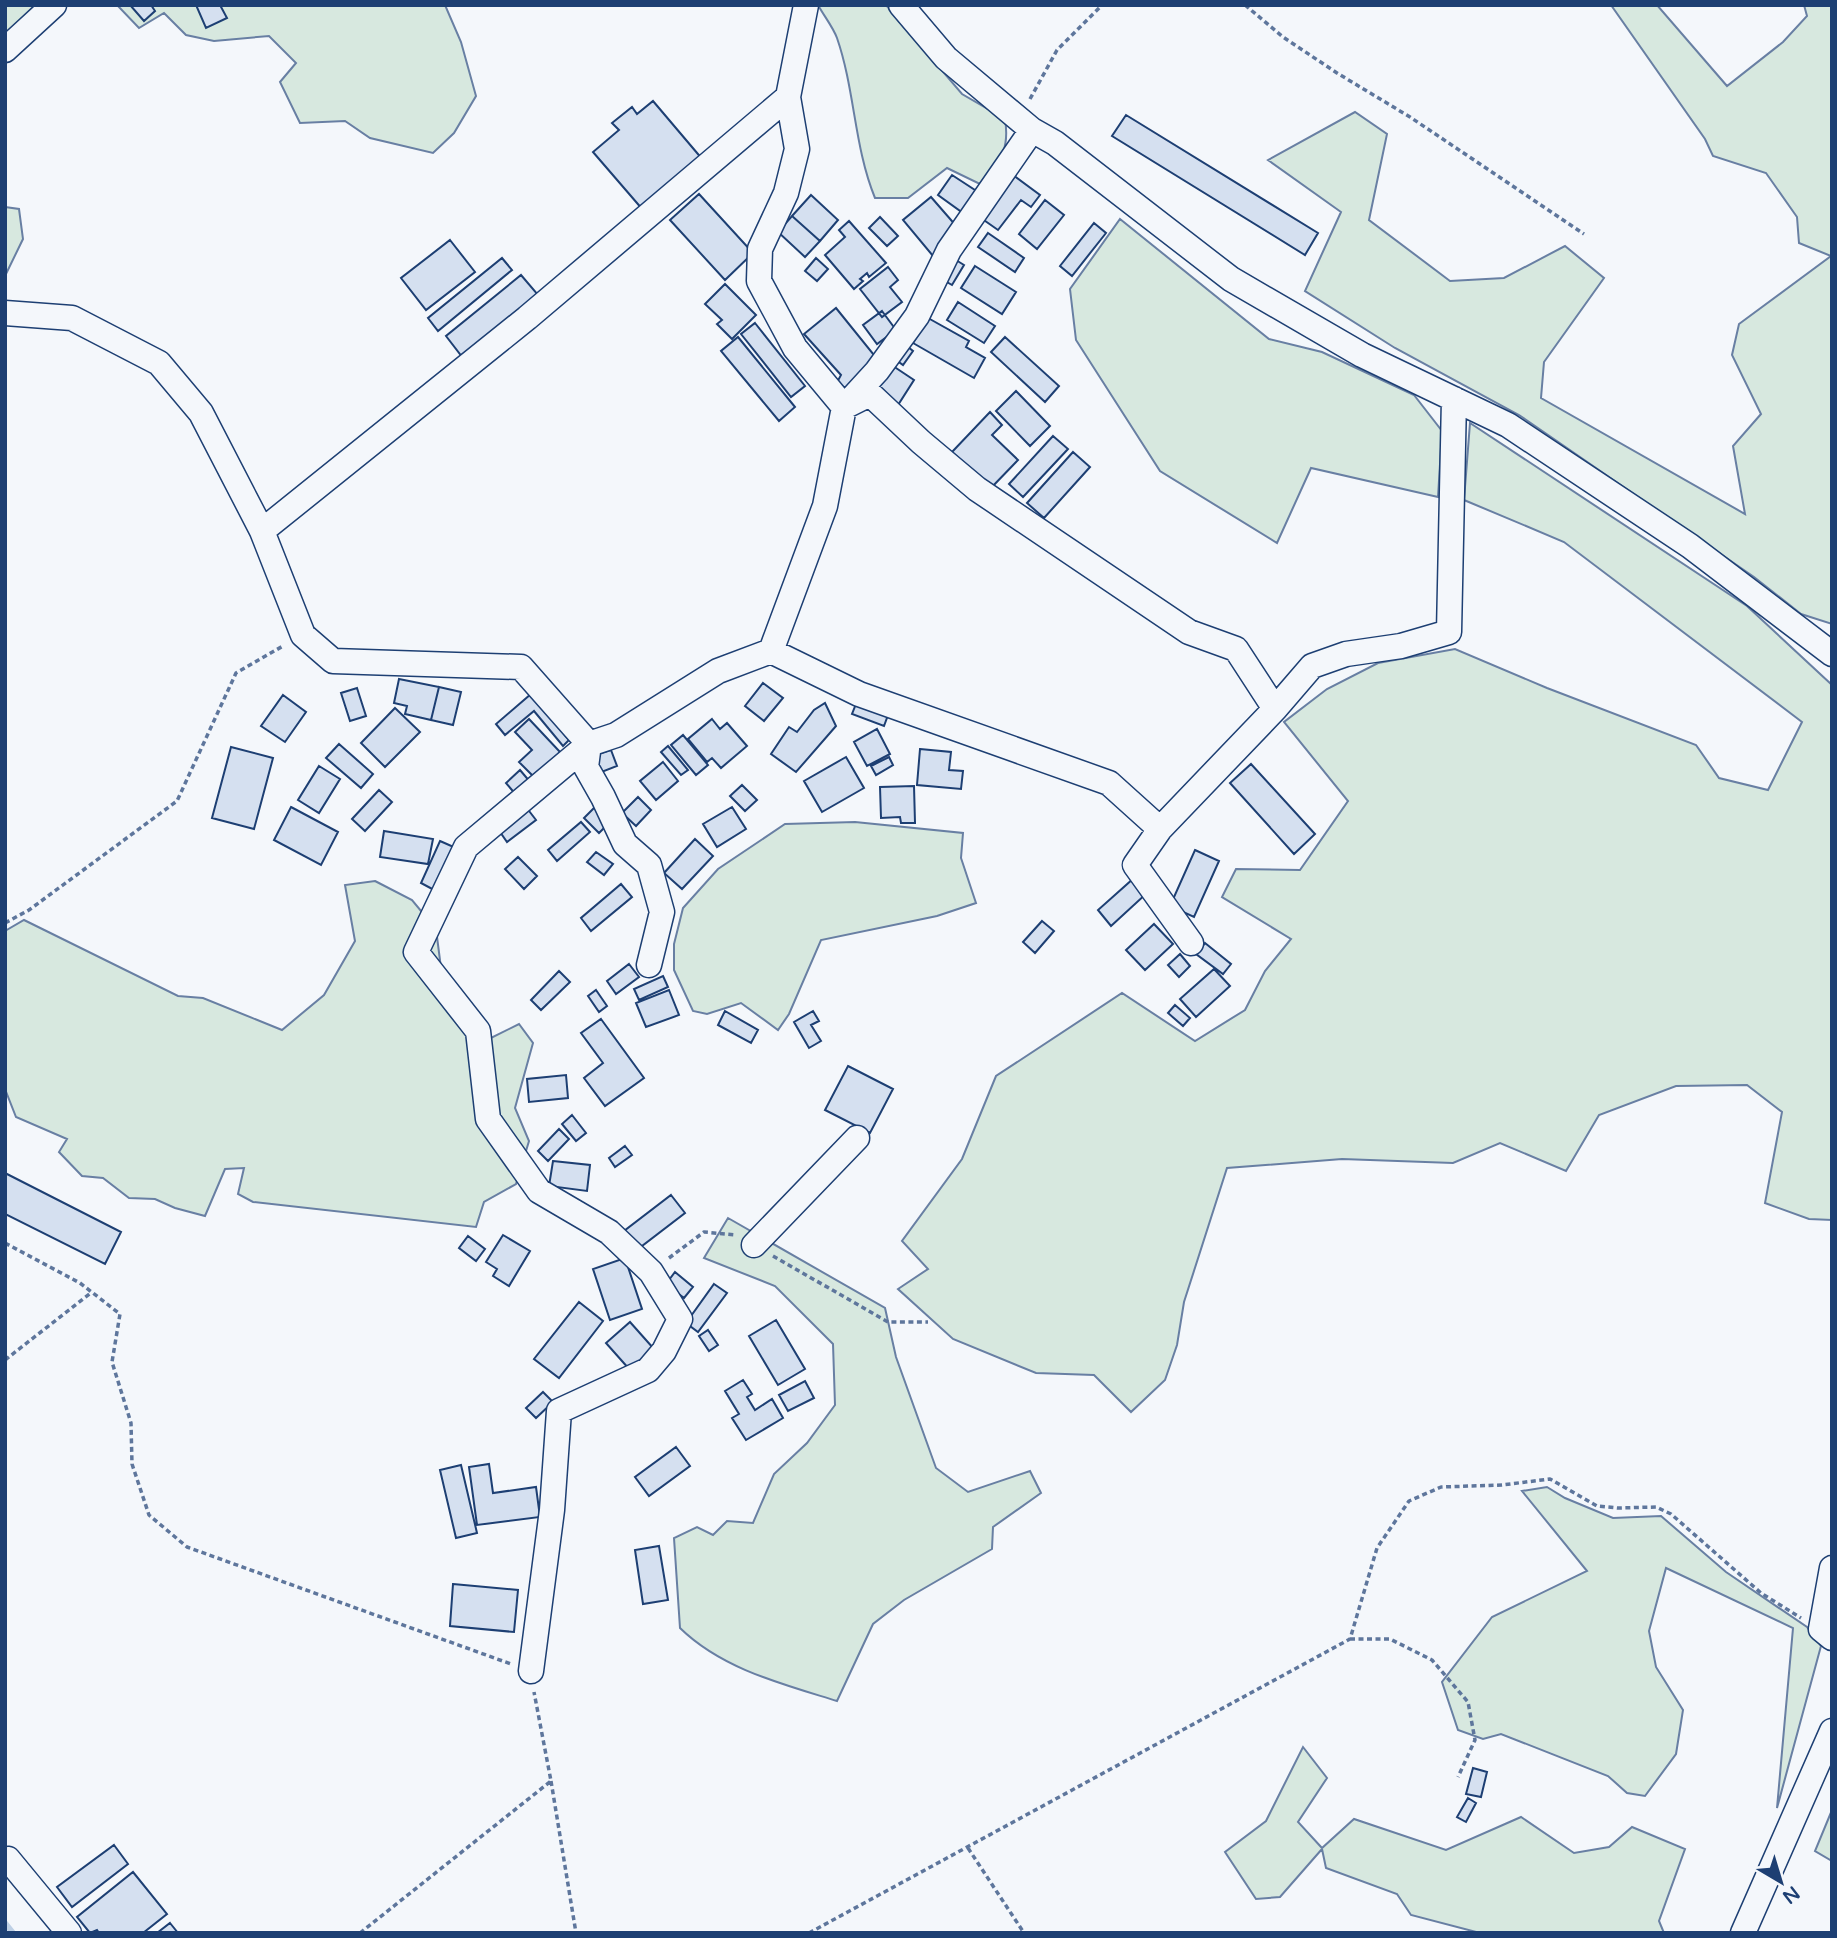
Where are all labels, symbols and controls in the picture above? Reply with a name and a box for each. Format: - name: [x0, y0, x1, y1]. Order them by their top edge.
- north arrow: [1746, 1847, 1816, 1917]
- text: N: [1778, 1881, 1804, 1908]

